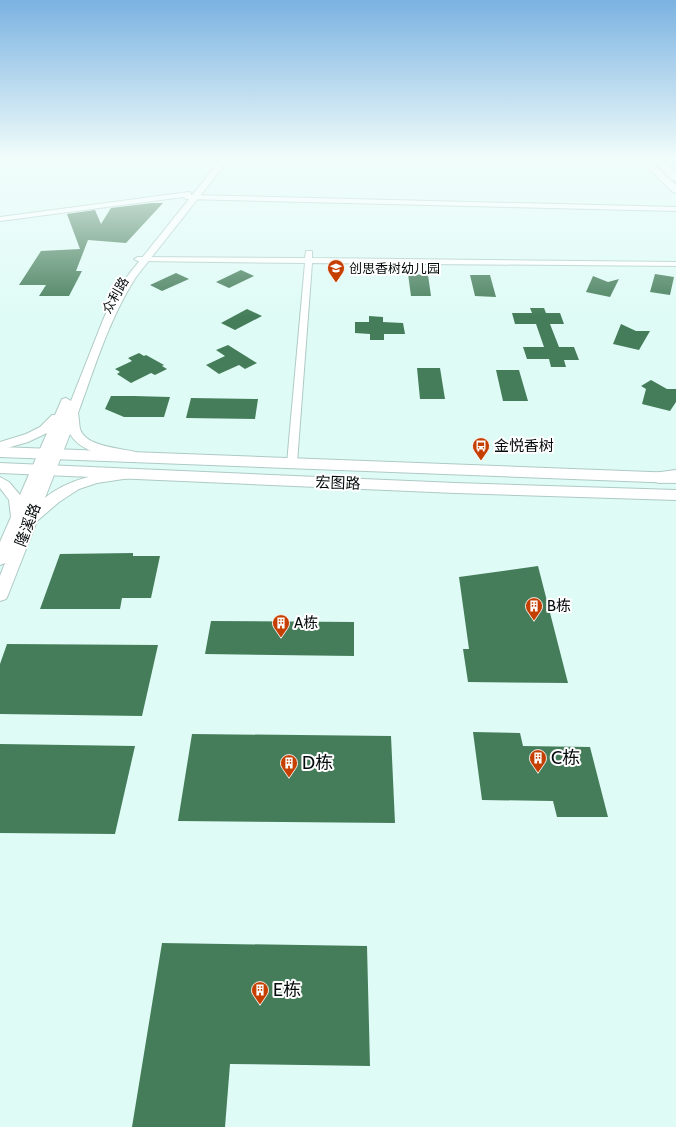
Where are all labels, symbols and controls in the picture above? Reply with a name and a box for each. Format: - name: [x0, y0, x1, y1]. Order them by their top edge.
- school or university icon: 创思香树幼儿园: [326, 258, 346, 283]
- place label: 创思香树幼儿园: [349, 260, 440, 276]
- street label: 众利路: [98, 274, 132, 316]
- bus stop icon: 金悦香树: [471, 436, 491, 461]
- place label: 金悦香树: [494, 437, 554, 455]
- street label: 宏图路: [315, 473, 361, 493]
- street label: 隆溪路: [12, 501, 44, 549]
- building icon: B栋: [524, 596, 544, 621]
- place label: B栋: [547, 597, 571, 615]
- building icon: A栋: [271, 613, 291, 638]
- place label: A栋: [294, 614, 318, 632]
- place label: C栋: [551, 747, 580, 769]
- building icon: C栋: [528, 748, 548, 773]
- place label: D栋: [302, 752, 333, 774]
- building icon: D栋: [279, 753, 299, 778]
- place label: E栋: [273, 979, 301, 1001]
- building icon: E栋: [250, 980, 270, 1005]

